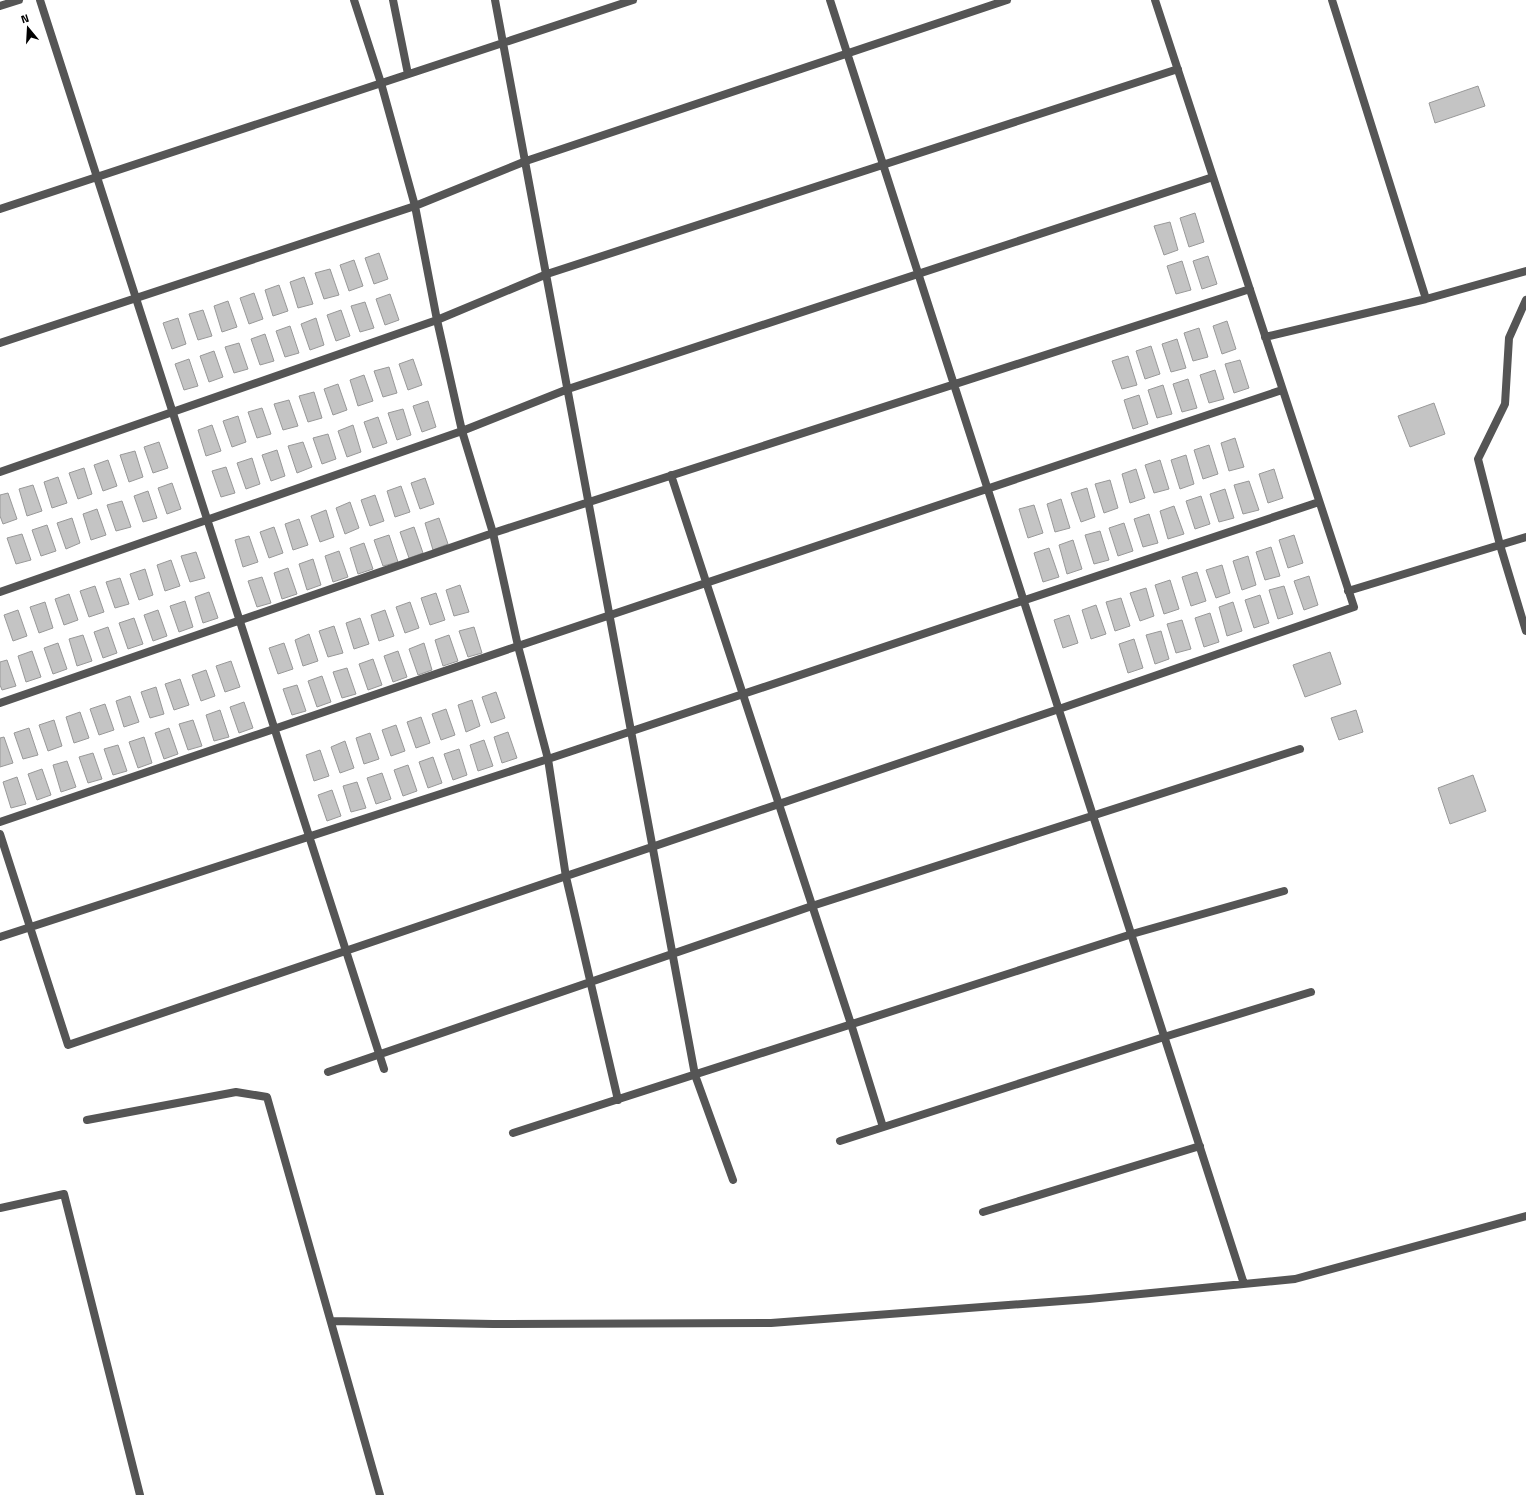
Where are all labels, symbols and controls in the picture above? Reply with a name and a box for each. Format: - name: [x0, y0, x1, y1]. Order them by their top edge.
- north arrow: [8, 8, 48, 48]
- text: N: [19, 10, 31, 27]

